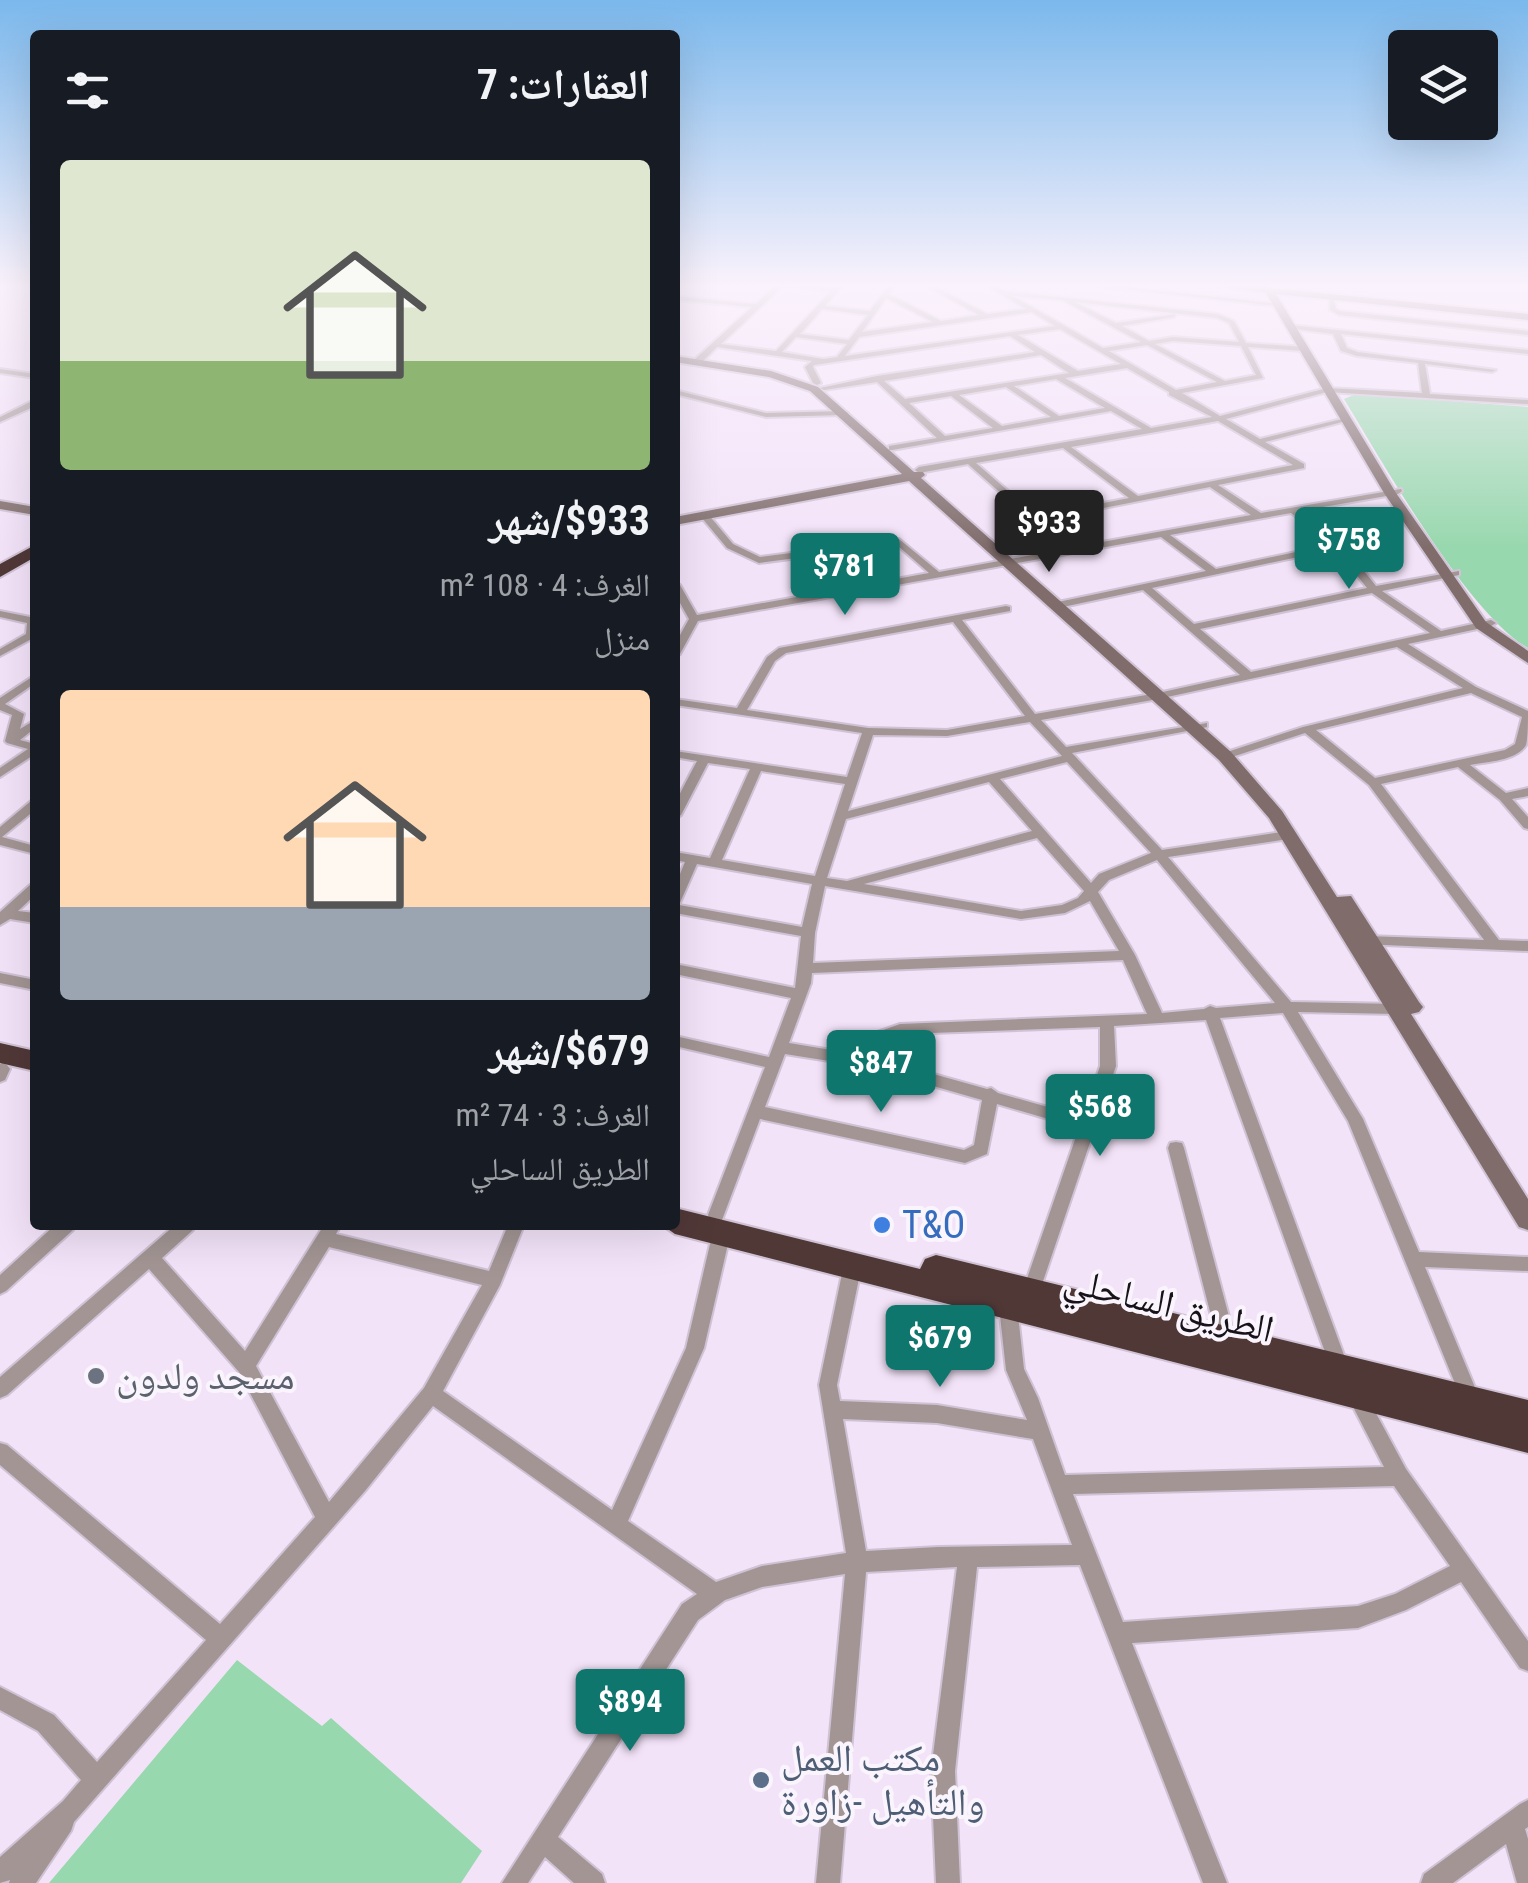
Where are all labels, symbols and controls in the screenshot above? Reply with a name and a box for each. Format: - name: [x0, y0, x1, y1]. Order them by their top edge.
- map controls: [1388, 30, 1498, 140]
- button: layers: [1388, 30, 1498, 140]
- text: العقارات: 7: [477, 60, 650, 109]
- icon: filters: [60, 63, 115, 118]
- icon: home: [265, 225, 445, 405]
- pin: $933: [990, 490, 1108, 575]
- text: $933/شهر: [488, 496, 650, 545]
- text: $933: [1017, 503, 1081, 541]
- pin: $758: [1290, 507, 1408, 592]
- text: $758: [1317, 520, 1381, 558]
- pin: $781: [786, 533, 904, 618]
- text: $781: [813, 546, 877, 584]
- text: الغرف: 4 · 108 m²: [440, 566, 650, 604]
- text: منزل: [594, 620, 650, 658]
- icon: home: [265, 755, 445, 935]
- text: $679/شهر: [488, 1026, 650, 1075]
- pin: $847: [822, 1030, 940, 1115]
- text: $847: [849, 1043, 913, 1081]
- pin: $568: [1041, 1074, 1159, 1159]
- text: $568: [1068, 1087, 1132, 1125]
- text: الغرف: 3 · 74 m²: [456, 1096, 650, 1134]
- text: الطريق الساحلي: [470, 1150, 650, 1188]
- place label: T&O: [902, 1203, 965, 1247]
- marker: T&O: [871, 1214, 893, 1236]
- street label: الطريق الساحلي: [1058, 1257, 1278, 1359]
- pin: $679: [881, 1305, 999, 1390]
- text: $679: [908, 1318, 972, 1356]
- place label: مسجد ولدون: [116, 1354, 294, 1399]
- marker: مسجد ولدون: [85, 1365, 107, 1387]
- pin: $894: [571, 1669, 689, 1754]
- text: $894: [598, 1682, 662, 1720]
- place label: مكتب العمل والتأهيل -زاورة: [781, 1736, 984, 1825]
- marker: مكتب العمل والتأهيل -زاورة: [750, 1769, 772, 1791]

